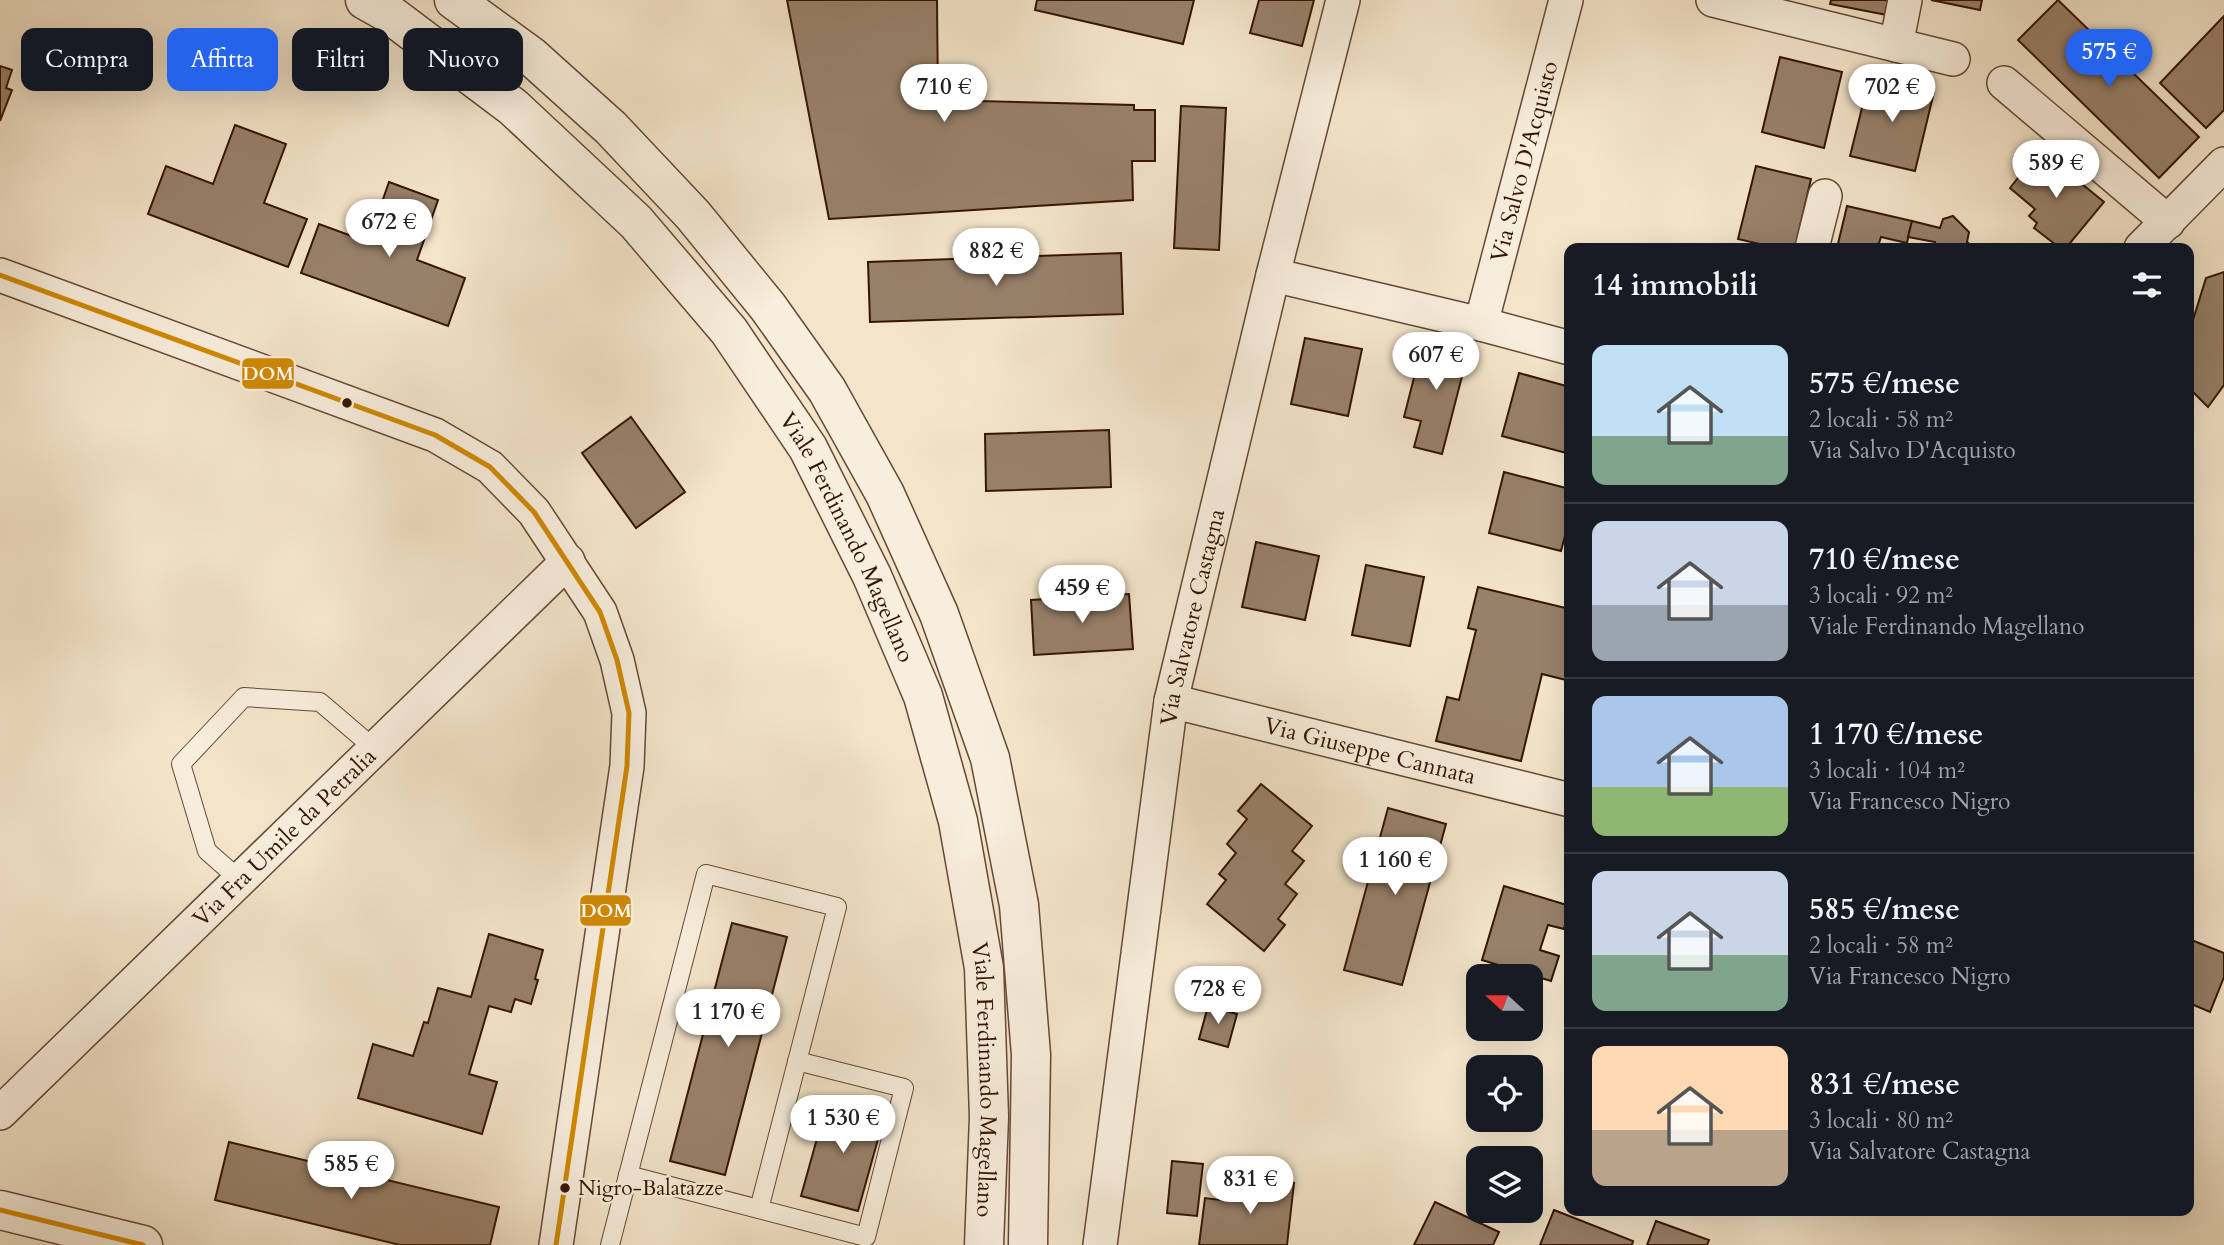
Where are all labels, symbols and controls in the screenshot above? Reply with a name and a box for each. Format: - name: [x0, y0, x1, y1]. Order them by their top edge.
- chip: Compra: [21, 28, 153, 91]
- chip: Affitta: [167, 28, 278, 91]
- chip: Filtri: [292, 28, 389, 91]
- chip: Nuovo: [403, 28, 523, 91]
- pin: 575 €: [2060, 29, 2158, 89]
- text: 575 €: [2081, 36, 2137, 67]
- street label: Via Salvo D'Acquisto: [1482, 58, 1565, 265]
- pin: 710 €: [895, 64, 993, 124]
- pin: 702 €: [1843, 64, 1941, 124]
- text: 710 €: [916, 71, 972, 102]
- text: 702 €: [1864, 71, 1920, 102]
- pin: 589 €: [2007, 140, 2105, 200]
- text: 589 €: [2028, 147, 2084, 178]
- pin: 672 €: [340, 200, 438, 259]
- text: 672 €: [361, 206, 417, 237]
- pin: 882 €: [947, 229, 1045, 288]
- text: 882 €: [968, 235, 1024, 266]
- text: 14 immobili: [1592, 265, 1758, 306]
- icon: filters: [2128, 266, 2166, 304]
- pin: 607 €: [1387, 332, 1485, 392]
- text: 607 €: [1408, 339, 1464, 370]
- line badge: DOM: [241, 357, 295, 390]
- text: DOM: [242, 361, 294, 387]
- text: 575 €/mese: [1809, 363, 1960, 404]
- icon: home: [1648, 373, 1732, 457]
- unlabelled marker: [340, 396, 354, 410]
- text: 2 locali · 58 m²: [1809, 404, 1953, 435]
- street label: Viale Ferdinando Magellano: [772, 406, 922, 667]
- text: Via Salvo D'Acquisto: [1809, 435, 2016, 466]
- street label: Via Salvatore Castagna: [1152, 506, 1232, 727]
- text: 710 €/mese: [1809, 539, 1960, 580]
- icon: home: [1648, 549, 1732, 633]
- pin: 459 €: [1033, 566, 1131, 625]
- text: 459 €: [1054, 572, 1110, 603]
- text: 3 locali · 92 m²: [1809, 580, 1953, 611]
- text: Viale Ferdinando Magellano: [1809, 611, 2084, 642]
- street label: Via Giuseppe Cannata: [1261, 709, 1479, 792]
- text: 1 170 €/mese: [1809, 714, 1983, 755]
- icon: home: [1648, 724, 1732, 808]
- street label: Via Fra Umile da Petralia: [185, 741, 383, 933]
- text: 3 locali · 104 m²: [1809, 755, 1965, 786]
- text: Via Francesco Nigro: [1809, 786, 2011, 817]
- pin: 1 160 €: [1330, 838, 1460, 897]
- text: 1 160 €: [1358, 844, 1432, 875]
- text: 585 €/mese: [1809, 889, 1960, 930]
- line badge: DOM: [579, 894, 632, 927]
- text: DOM: [580, 898, 632, 924]
- icon: home: [1648, 899, 1732, 983]
- text: 2 locali · 58 m²: [1809, 930, 1953, 961]
- street label: Viale Ferdinando Magellano: [964, 940, 1005, 1218]
- text: Via Francesco Nigro: [1809, 961, 2011, 992]
- north arrow: [1466, 964, 1544, 1041]
- map controls: [1466, 964, 1543, 1223]
- pin: 728 €: [1169, 967, 1267, 1026]
- text: 728 €: [1190, 973, 1246, 1004]
- pin: 1 170 €: [663, 990, 793, 1049]
- text: 1 170 €: [691, 996, 765, 1027]
- button: locate: [1466, 1055, 1543, 1132]
- text: 831 €/mese: [1809, 1064, 1960, 1105]
- icon: home: [1648, 1074, 1732, 1158]
- pin: 1 530 €: [778, 1096, 908, 1155]
- text: 1 530 €: [806, 1102, 880, 1133]
- text: 3 locali · 80 m²: [1809, 1105, 1953, 1136]
- text: Via Salvatore Castagna: [1809, 1136, 2030, 1167]
- pin: 585 €: [302, 1142, 400, 1201]
- button: layers: [1466, 1146, 1543, 1223]
- text: 585 €: [323, 1148, 379, 1179]
- pin: 831 €: [1201, 1156, 1299, 1216]
- text: 831 €: [1222, 1163, 1278, 1194]
- place label: Nigro-Balatazze: [578, 1174, 724, 1203]
- marker: Nigro-Balatazze: [558, 1181, 572, 1195]

